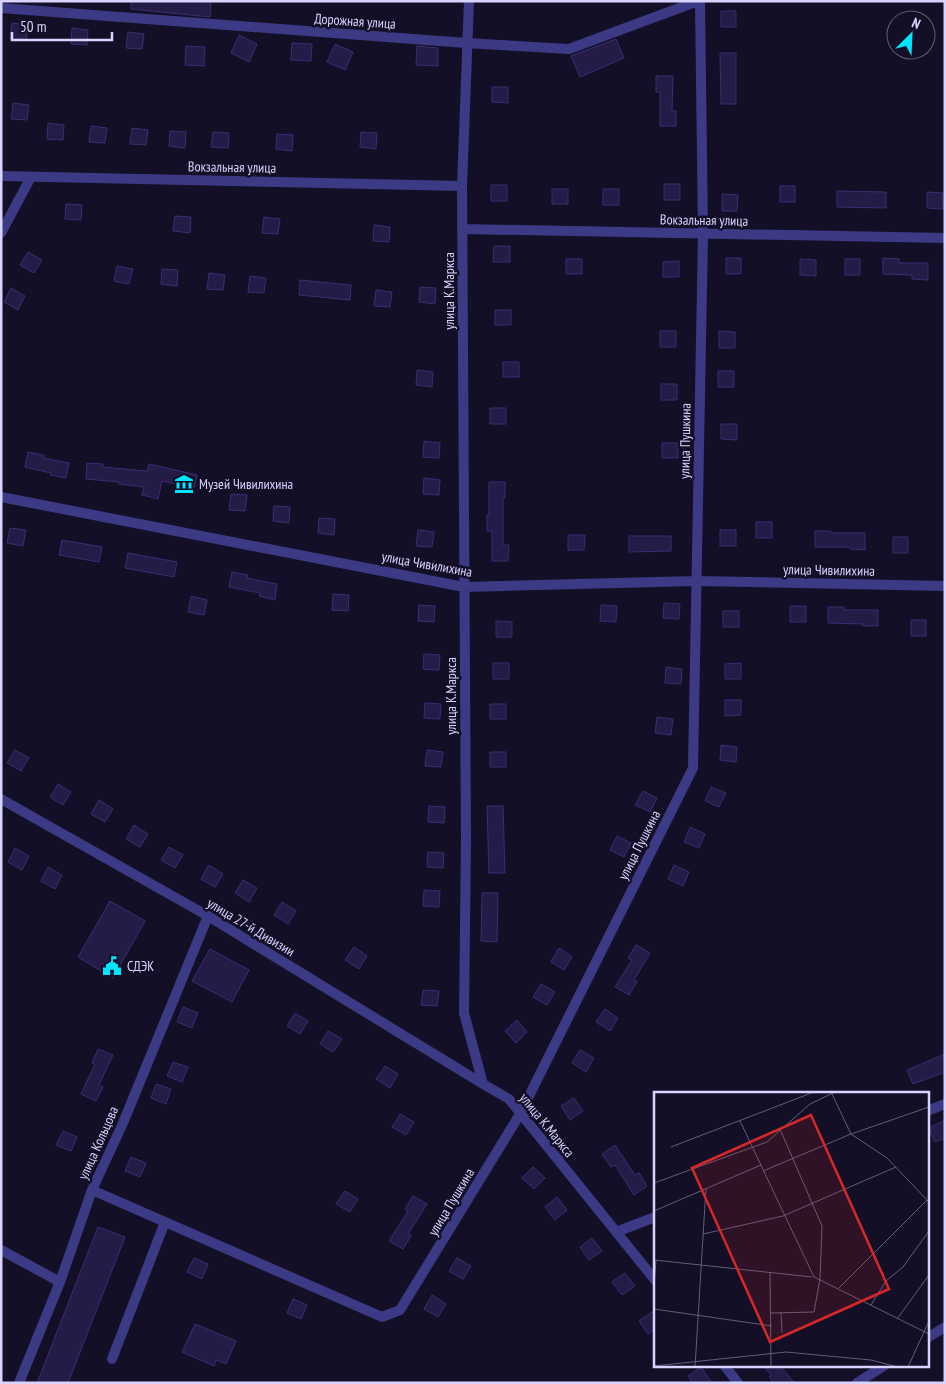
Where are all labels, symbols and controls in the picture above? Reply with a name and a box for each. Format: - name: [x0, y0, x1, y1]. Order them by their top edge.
- street label: Дорожная улица: [314, 9, 396, 33]
- scale bar: [12, 10, 112, 42]
- north arrow: [886, 10, 936, 60]
- text: N: [909, 13, 923, 33]
- text: 50 m: [20, 17, 46, 36]
- street label: Вокзальная улица: [188, 157, 276, 177]
- street label: Вокзальная улица: [660, 210, 748, 230]
- street label: улица К.Маркса: [440, 252, 458, 330]
- street label: улица Пушкина: [675, 403, 695, 479]
- museum icon: Музей Чивилихина: [173, 473, 195, 495]
- place label: Музей Чивилихина: [199, 475, 293, 493]
- street label: улица Чивилихина: [380, 547, 474, 581]
- street label: улица Чивилихина: [783, 560, 875, 580]
- street label: улица К.Маркса: [442, 657, 460, 735]
- street label: улица Пушкина: [614, 807, 664, 883]
- street label: улица 27-й Дивизии: [204, 894, 298, 960]
- public building icon: СДЭК: [101, 955, 123, 977]
- place label: СДЭК: [127, 957, 154, 975]
- street label: улица К.Маркса: [516, 1089, 578, 1161]
- inset map: [654, 1092, 928, 1366]
- street label: улица Кольцова: [74, 1104, 122, 1182]
- street label: улица Пушкина: [424, 1165, 478, 1239]

